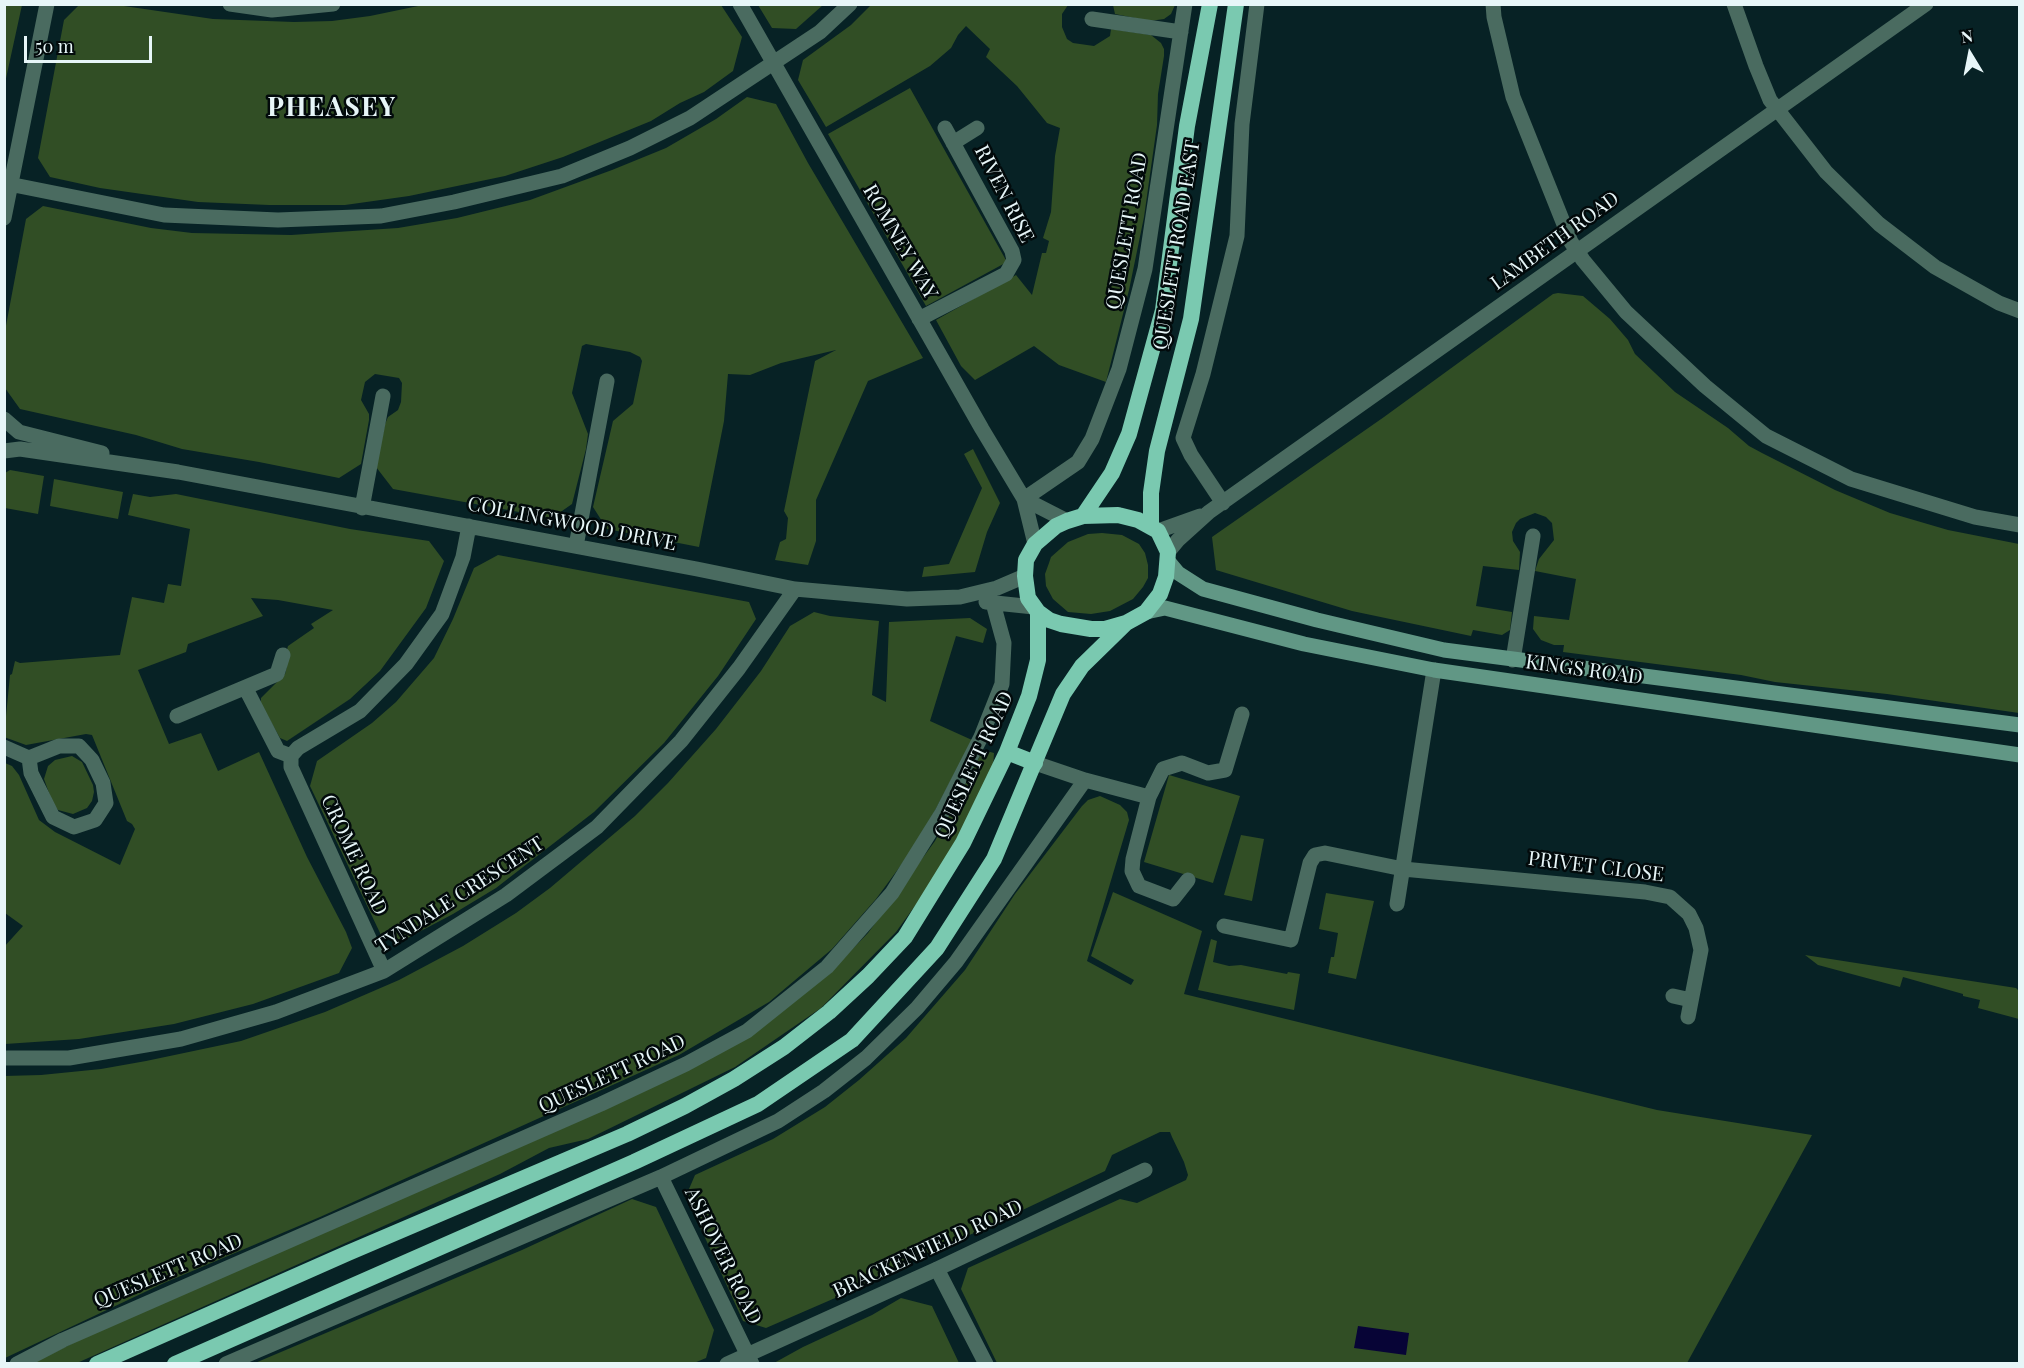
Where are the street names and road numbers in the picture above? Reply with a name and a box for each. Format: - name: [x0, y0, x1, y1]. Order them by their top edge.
- street label: QUESLETT ROAD EAST: [1149, 138, 1205, 352]
- street label: RIVEN RISE: [969, 141, 1039, 247]
- street label: QUESLETT ROAD: [1101, 151, 1153, 311]
- street label: ROMNEY WAY: [857, 180, 943, 304]
- street label: LAMBETH ROAD: [1486, 186, 1624, 296]
- street label: COLLINGWOOD DRIVE: [466, 492, 678, 556]
- street label: KINGS ROAD: [1524, 650, 1644, 690]
- street label: QUESLETT ROAD: [929, 688, 1019, 842]
- street label: CROME ROAD: [316, 791, 392, 919]
- street label: TYNDALE CRESCENT: [371, 832, 549, 958]
- street label: PRIVET CLOSE: [1527, 847, 1665, 887]
- street label: QUESLETT ROAD: [535, 1029, 689, 1119]
- street label: ASHOVER ROAD: [679, 1183, 767, 1329]
- street label: BRACKENFIELD ROAD: [829, 1194, 1027, 1304]
- street label: QUESLETT ROAD: [90, 1229, 246, 1313]

